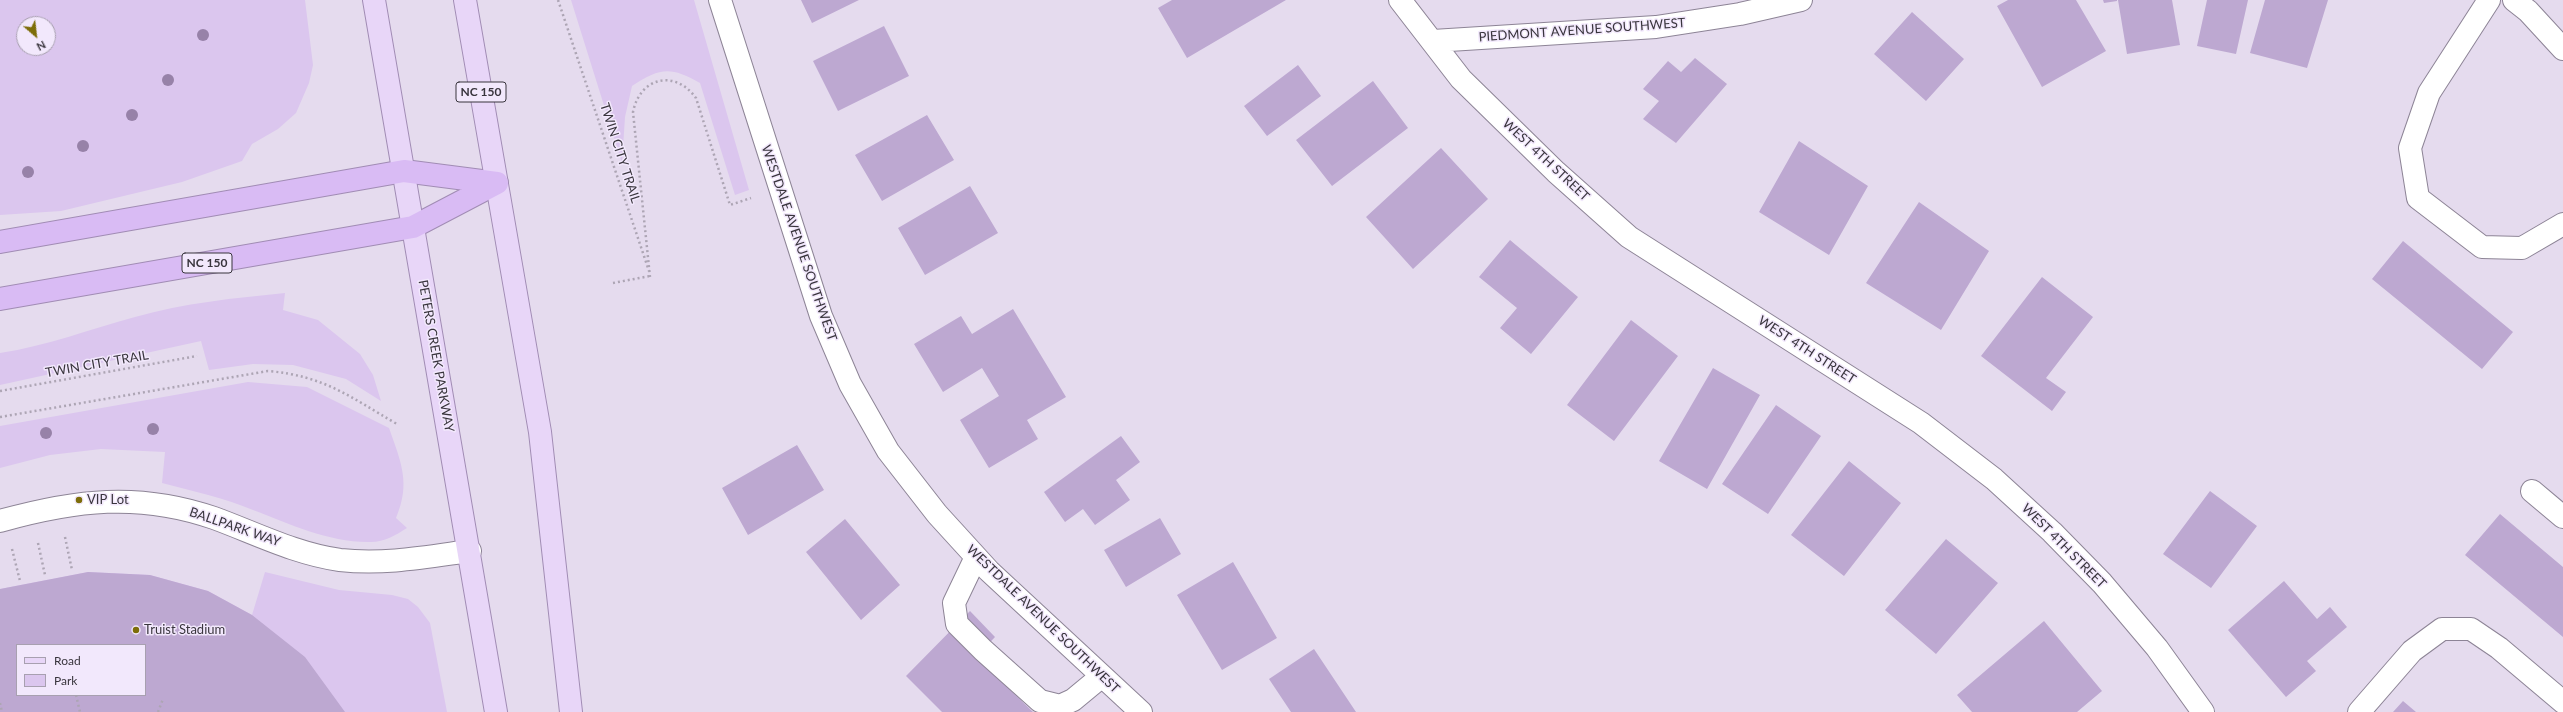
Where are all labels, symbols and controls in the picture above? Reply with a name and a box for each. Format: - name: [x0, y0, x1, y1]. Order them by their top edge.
- street label: PIEDMONT AVENUE SOUTHWEST: [1478, 15, 1686, 45]
- north arrow: [16, 16, 56, 56]
- text: N: [35, 38, 48, 54]
- road number: NC 150: [456, 82, 506, 102]
- street label: TWIN CITY TRAIL: [596, 101, 644, 205]
- street label: WEST 4TH STREET: [1499, 116, 1593, 204]
- street label: WESTDALE AVENUE SOUTHWEST: [758, 143, 840, 343]
- road number: NC 150: [182, 253, 232, 273]
- street label: PETERS CREEK PARKWAY: [415, 279, 457, 433]
- street label: WEST 4TH STREET: [1755, 313, 1859, 387]
- street label: TWIN CITY TRAIL: [44, 347, 150, 381]
- place label: VIP Lot: [87, 492, 129, 508]
- marker: VIP Lot: [74, 495, 84, 505]
- street label: WEST 4TH STREET: [2019, 501, 2109, 591]
- street label: BALLPARK WAY: [187, 504, 283, 550]
- street label: WESTDALE AVENUE SOUTHWEST: [963, 542, 1123, 696]
- place label: Truist Stadium: [144, 622, 225, 638]
- marker: Truist Stadium: [131, 625, 141, 635]
- legend: [16, 644, 146, 696]
- text: Road: [54, 653, 81, 668]
- text: Park: [54, 673, 77, 688]

